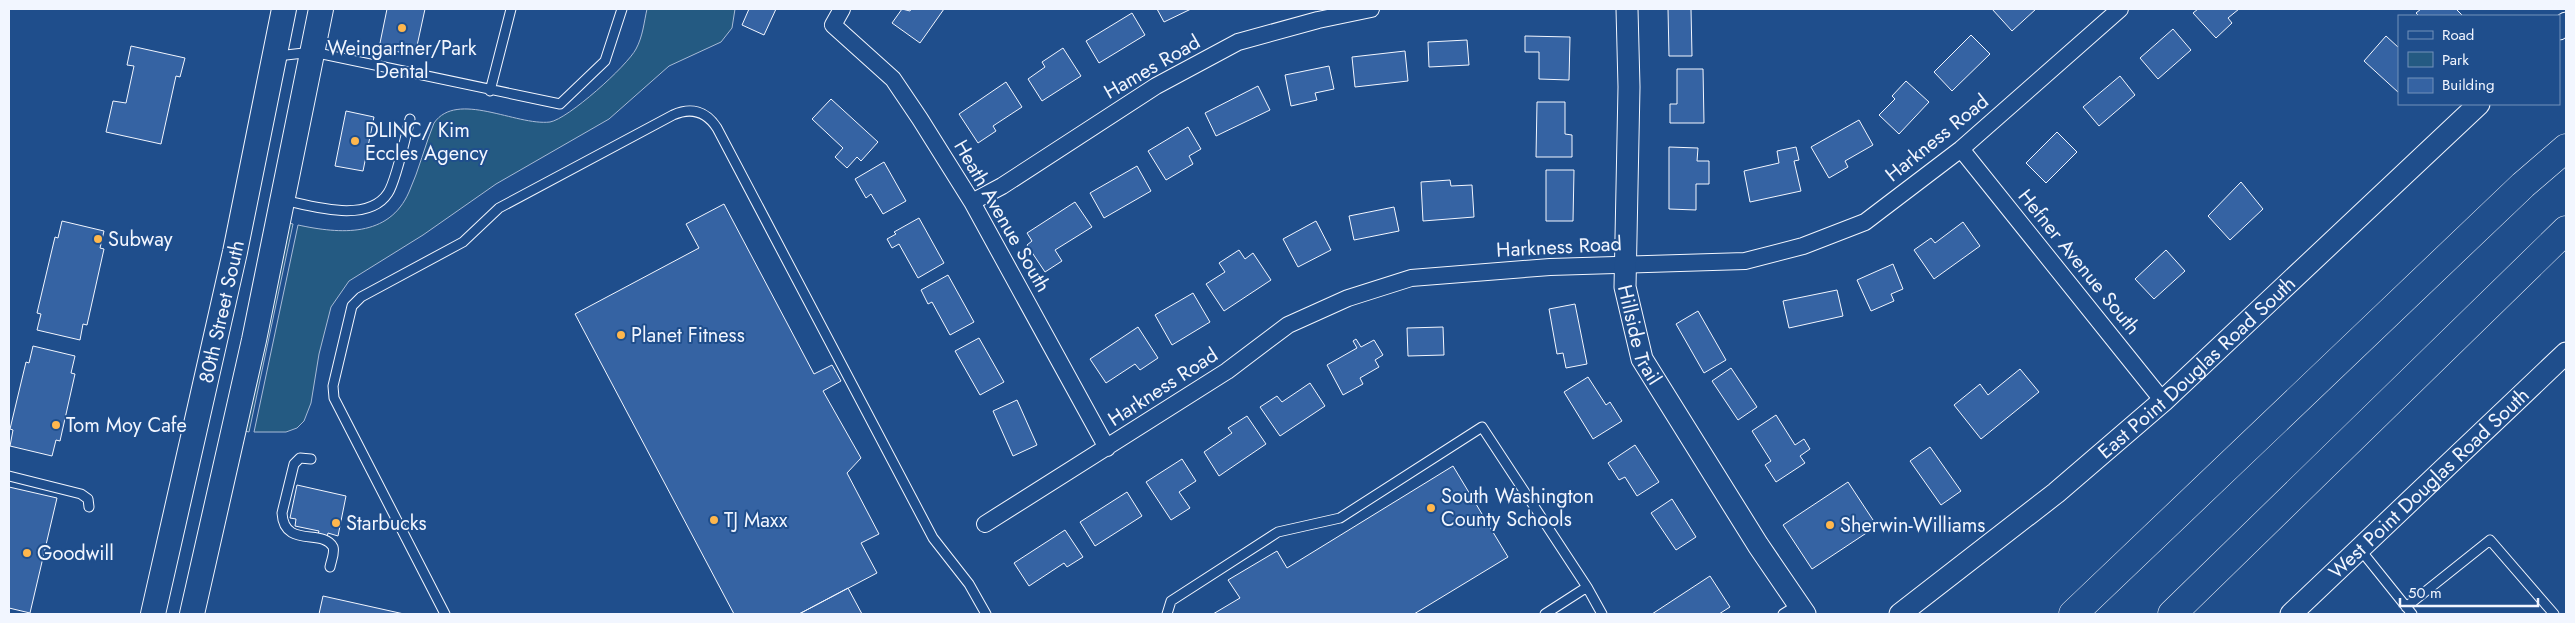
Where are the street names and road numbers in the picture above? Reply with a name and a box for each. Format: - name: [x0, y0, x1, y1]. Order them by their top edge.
- street label: Hames Road: [1098, 28, 1206, 106]
- street label: Harkness Road: [1879, 87, 1995, 189]
- street label: Heath Avenue South: [947, 134, 1057, 298]
- street label: Hefner Avenue South: [2011, 183, 2147, 341]
- street label: Harkness Road: [1496, 229, 1622, 265]
- street label: 80th Street South: [191, 238, 252, 386]
- street label: East Point Douglas Road South: [2091, 269, 2302, 465]
- street label: Hillside Trail: [1610, 282, 1669, 390]
- street label: Harkness Road: [1102, 341, 1224, 433]
- street label: West Point Douglas Road South: [2322, 381, 2536, 586]

